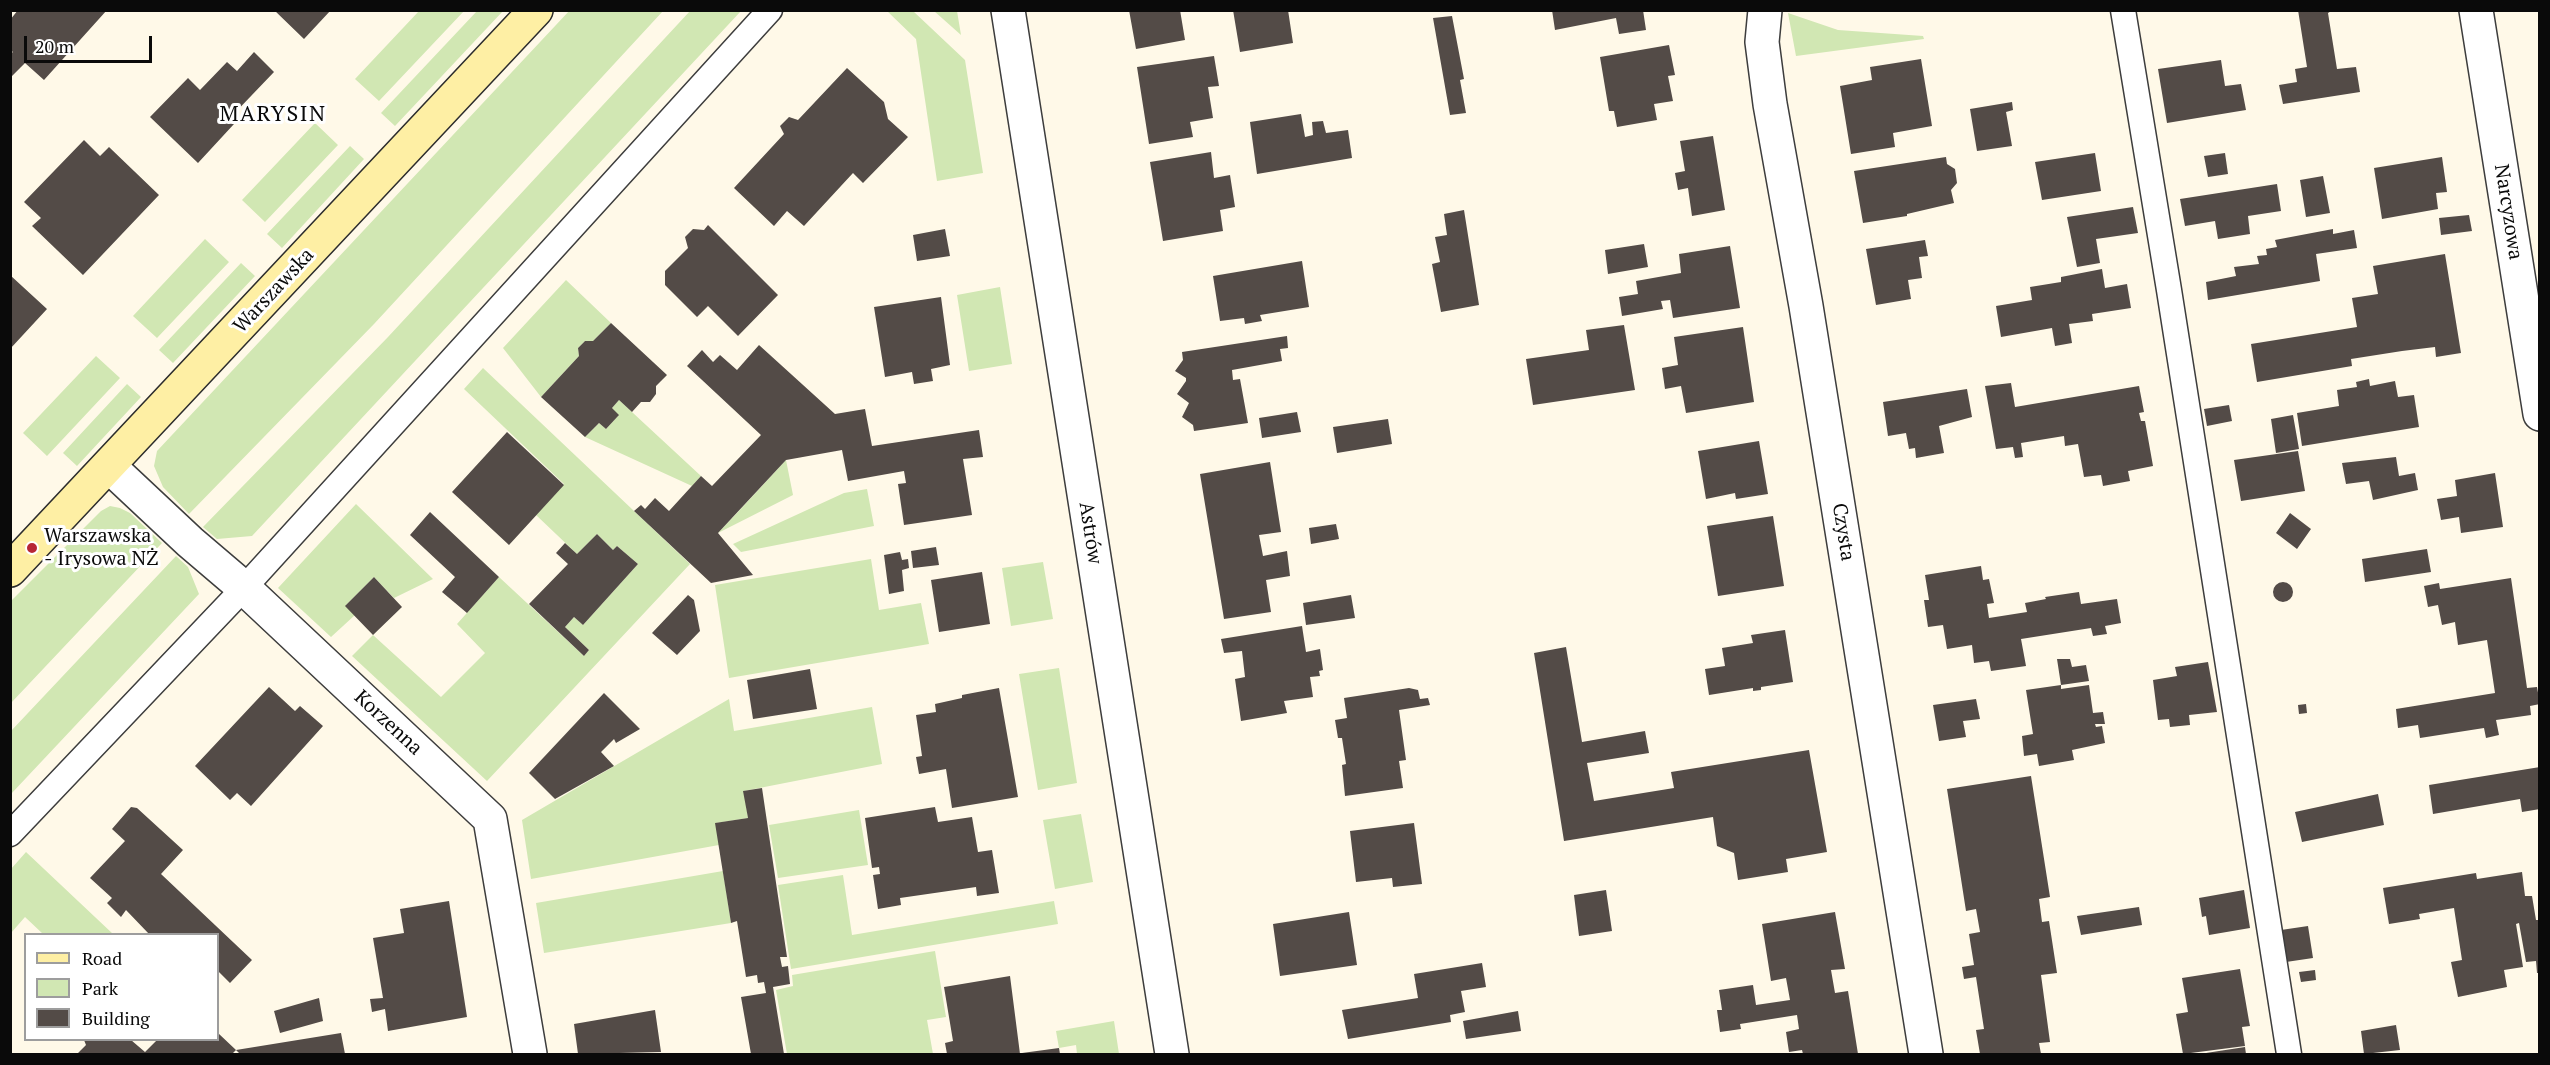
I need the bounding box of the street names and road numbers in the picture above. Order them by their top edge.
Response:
street label: Narcyzowa [2489,163,2527,261]
street label: Warszawska [229,244,319,338]
street label: Astrów [1073,500,1107,566]
street label: Czysta [1827,501,1859,563]
street label: Korzenna [349,686,427,760]

